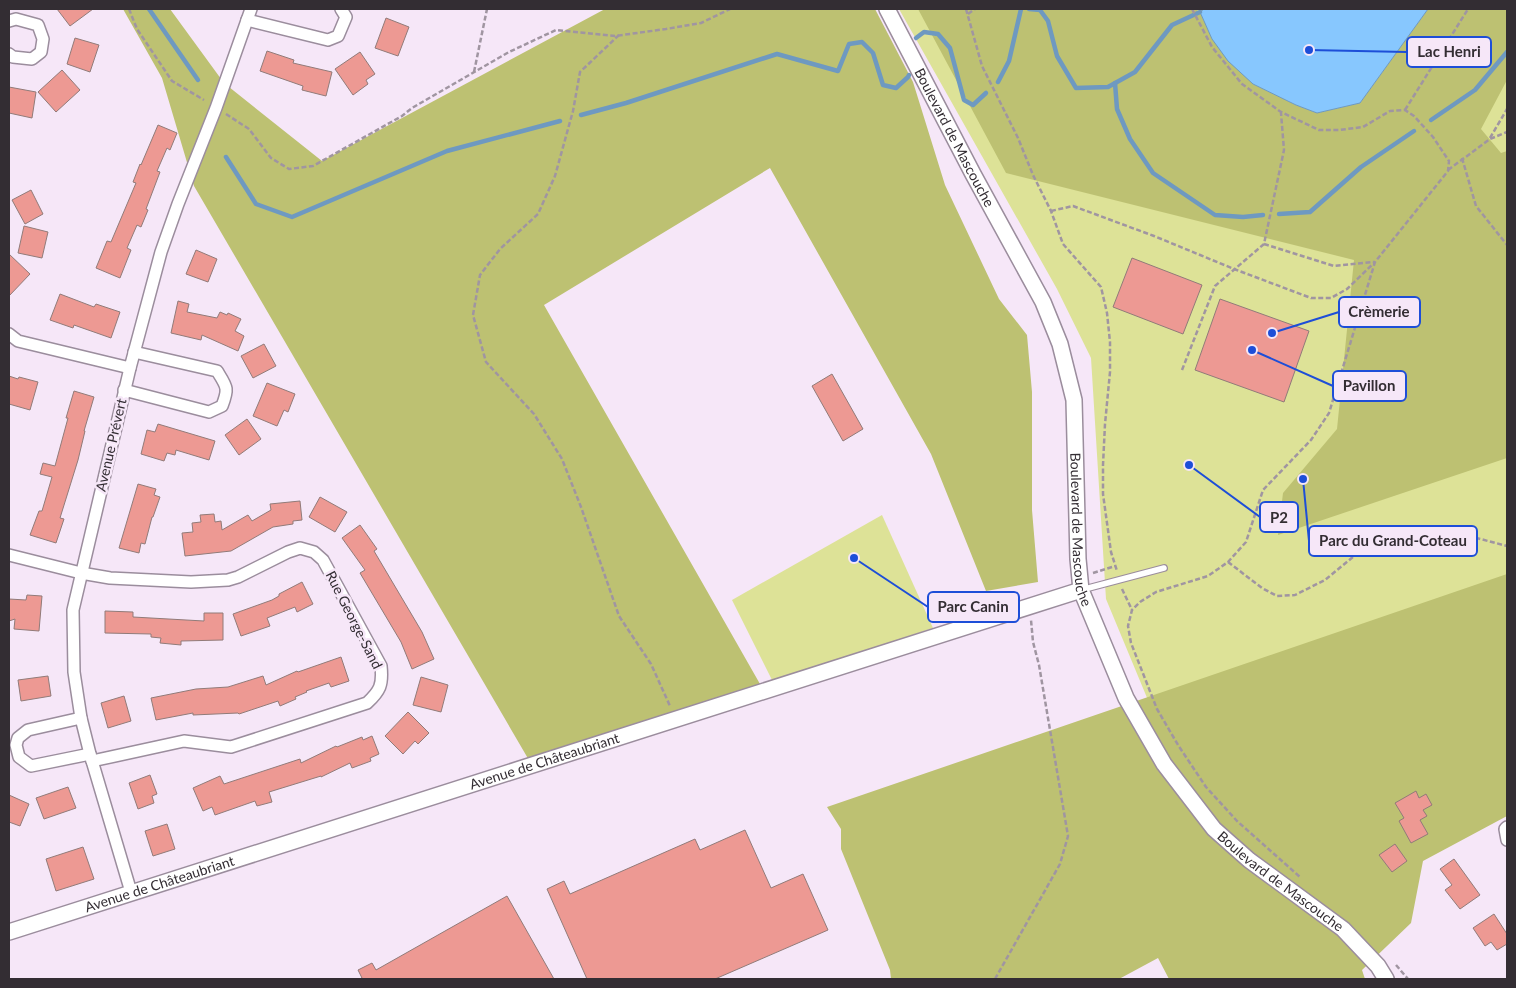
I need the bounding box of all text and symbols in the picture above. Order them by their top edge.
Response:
callout: Lac Henri [1407,37,1491,67]
text: Lac Henri [1417,42,1481,60]
street label: Boulevard de Mascouche [911,65,998,210]
callout: Crèmerie [1339,297,1420,327]
text: Crèmerie [1348,302,1410,320]
callout: Pavillon [1333,371,1406,401]
text: Pavillon [1343,376,1395,394]
street label: Avenue Prévert [92,397,129,493]
street label: Boulevard de Mascouche [1067,453,1096,609]
callout: P2 [1260,502,1298,532]
text: P2 [1270,508,1288,526]
callout: Parc du Grand-Coteau [1309,526,1477,556]
text: Parc du Grand-Coteau [1319,531,1467,549]
street label: Rue George-Sand [322,568,386,672]
callout: Parc Canin [928,592,1019,622]
text: Parc Canin [937,597,1009,615]
street label: Avenue de Châteaubriant [467,729,621,793]
street label: Boulevard de Mascouche [1214,827,1347,935]
street label: Avenue de Châteaubriant [82,852,236,915]

